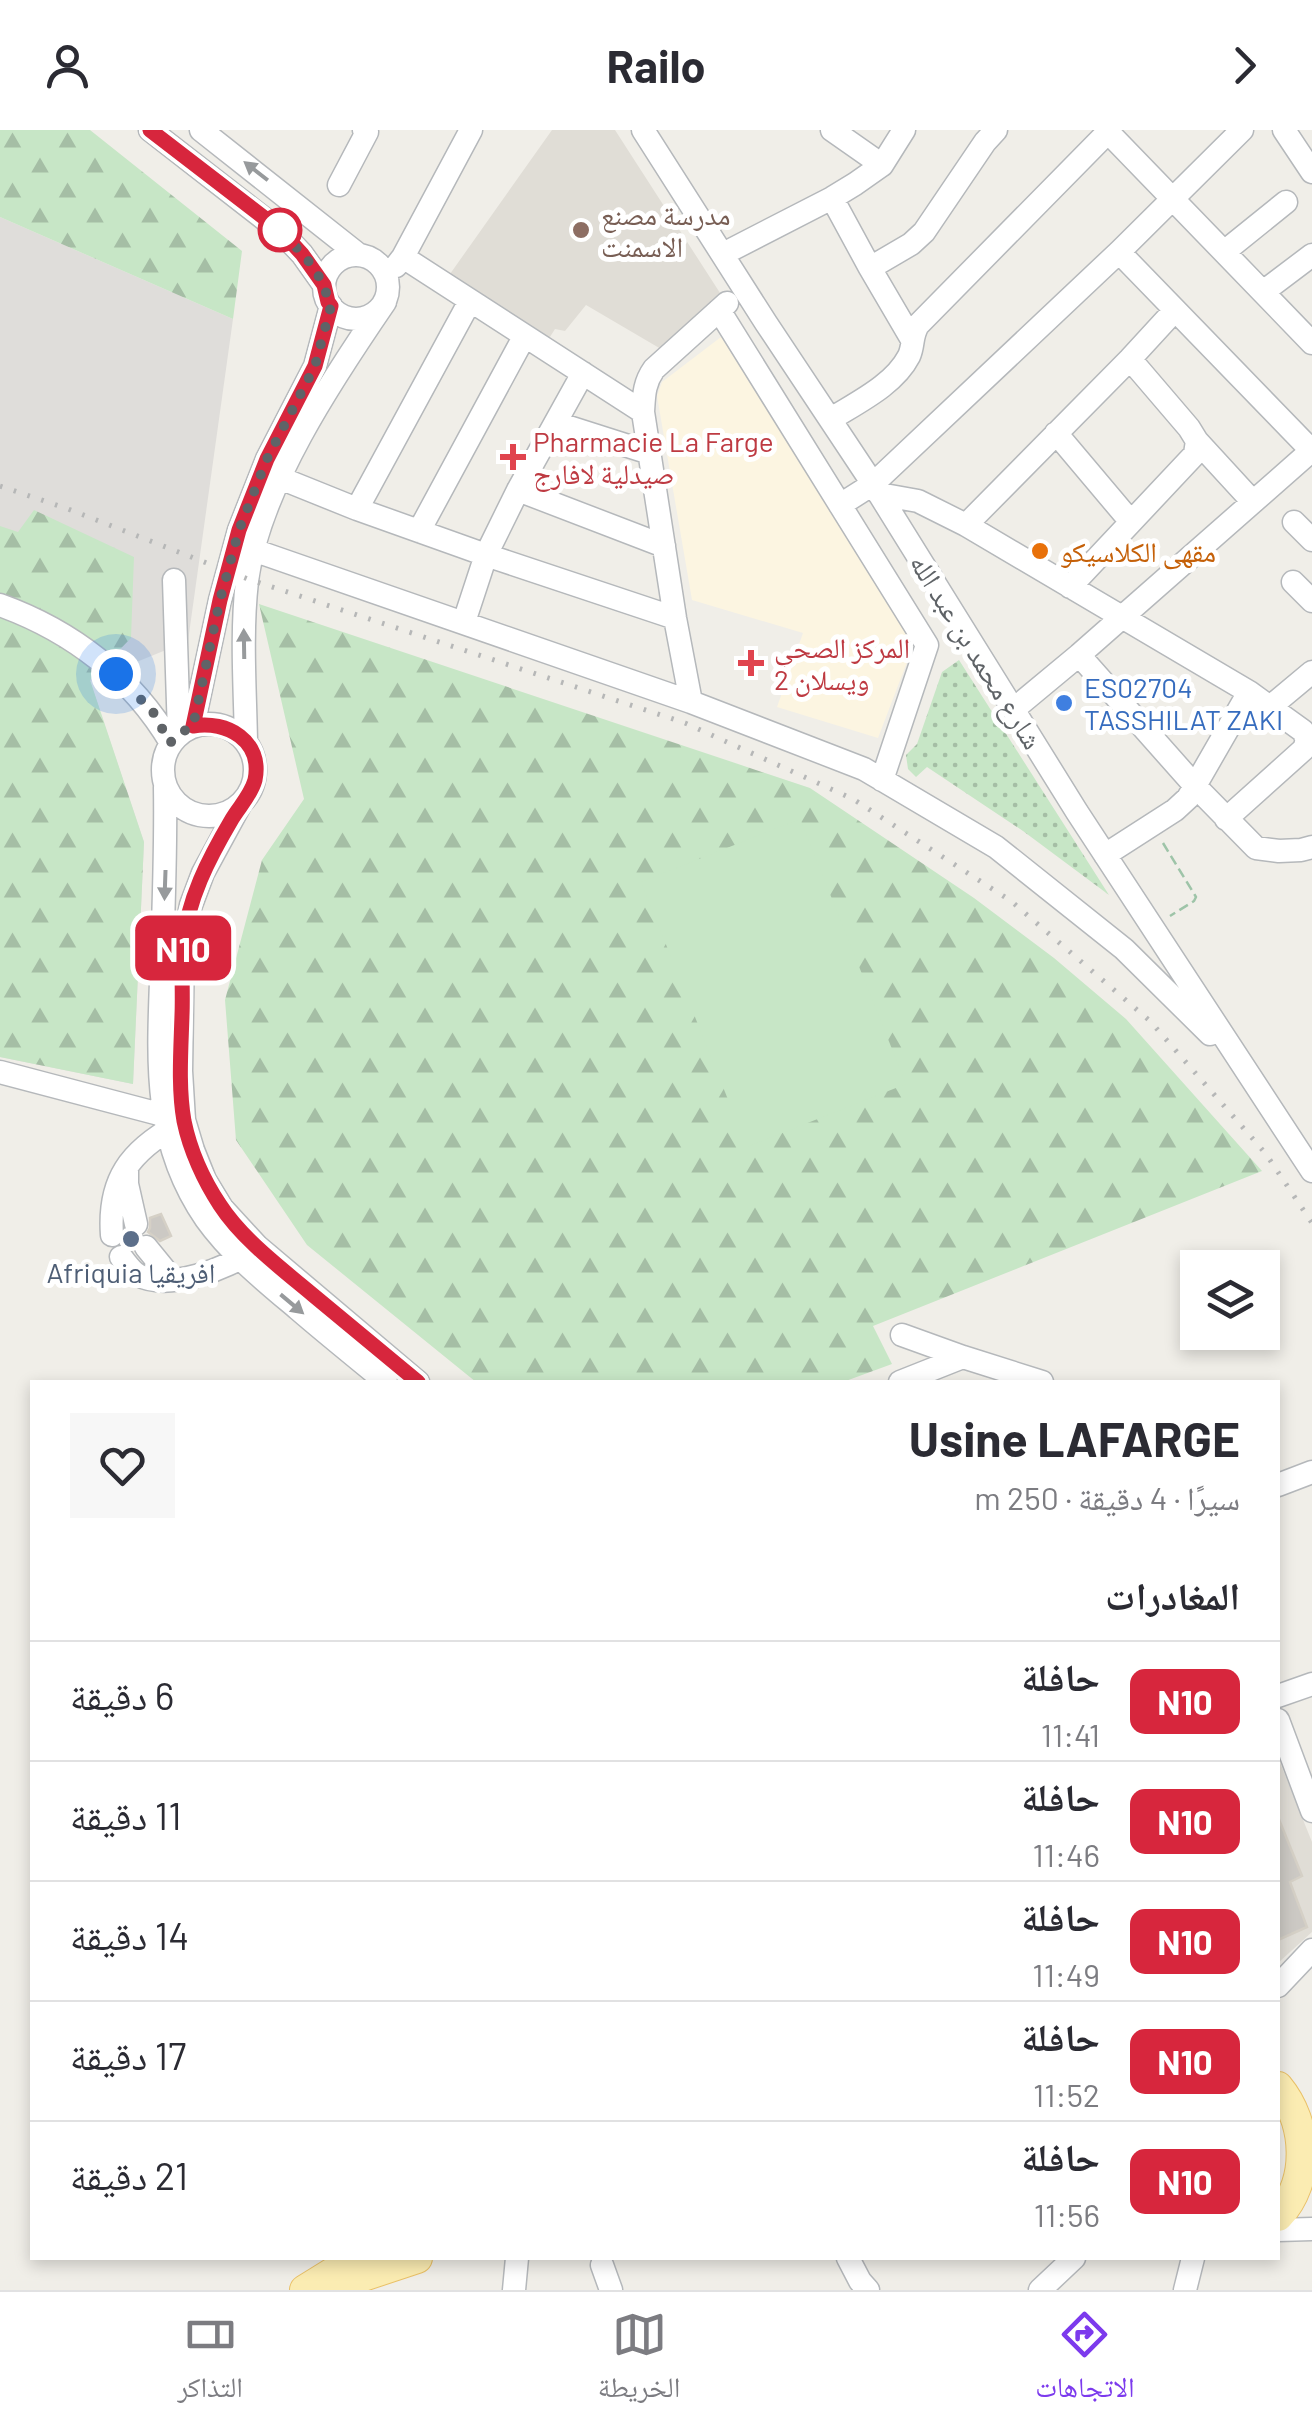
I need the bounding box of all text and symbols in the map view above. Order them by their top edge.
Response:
icon: person [40,38,95,93]
text: Railo [607,38,705,92]
icon: forward [1217,38,1272,93]
one-way arrow [243,161,269,182]
place label: مدرسة مصنع الاسمنت [601,197,731,263]
unlabelled marker [259,209,301,251]
marker: مدرسة مصنع الاسمنت [570,219,592,241]
place label: Pharmacie La Farge صيدلية لافارج [533,424,774,492]
marker: Pharmacie La Farge صيدلية لافارج [502,446,524,468]
place label: مقهى الكلاسيكو [1060,534,1216,570]
marker: مقهى الكلاسيكو [1029,540,1051,562]
street label: شارع محمد بن عبد الله [902,547,1051,756]
one-way arrow [236,627,252,659]
place label: المركز الصحي ويسلان 2 [774,630,910,697]
your location [91,649,141,699]
marker: المركز الصحي ويسلان 2 [738,650,764,676]
place label: ES02704 TASSHILAT ZAKI [1084,670,1283,736]
marker: ES02704 TASSHILAT ZAKI [1053,692,1075,714]
one-way arrow [157,869,173,901]
line badge: N10 [126,916,240,980]
text: N10 [155,927,211,969]
marker: Afriquia افريقيا [120,1228,142,1250]
map controls [1180,1250,1280,1350]
button: layers [1180,1250,1280,1350]
place label: Afriquia افريقيا [47,1255,215,1289]
one-way arrow [280,1293,305,1314]
text: Usine LAFARGE [909,1409,1240,1467]
button: heart [70,1413,175,1518]
text: سيرًا · 4 دقيقة · 250 m [974,1478,1240,1516]
text: المغادرات [1105,1572,1240,1618]
text: حافلة [1021,1653,1100,1699]
text: 6 دقيقة [70,1672,174,1718]
text: N10 [1157,1680,1213,1722]
text: 11:41 [1041,1715,1100,1753]
text: حافلة [1021,1773,1100,1819]
text: 11 دقيقة [70,1792,182,1838]
text: N10 [1157,1800,1213,1842]
text: 11:46 [1033,1835,1100,1873]
text: حافلة [1021,1893,1100,1939]
text: 14 دقيقة [70,1912,189,1958]
text: N10 [1157,1920,1213,1962]
text: 11:49 [1032,1955,1100,1993]
text: حافلة [1021,2013,1100,2059]
text: 17 دقيقة [70,2032,186,2078]
text: N10 [1157,2040,1213,2082]
text: 11:52 [1033,2075,1100,2113]
text: حافلة [1021,2133,1100,2179]
text: 21 دقيقة [70,2152,188,2198]
text: N10 [1157,2160,1213,2202]
text: 11:56 [1034,2195,1100,2233]
tab: التذاكر [177,2307,243,2415]
tab: الخريطة [598,2307,680,2415]
tab: الاتجاهات [1035,2307,1135,2415]

